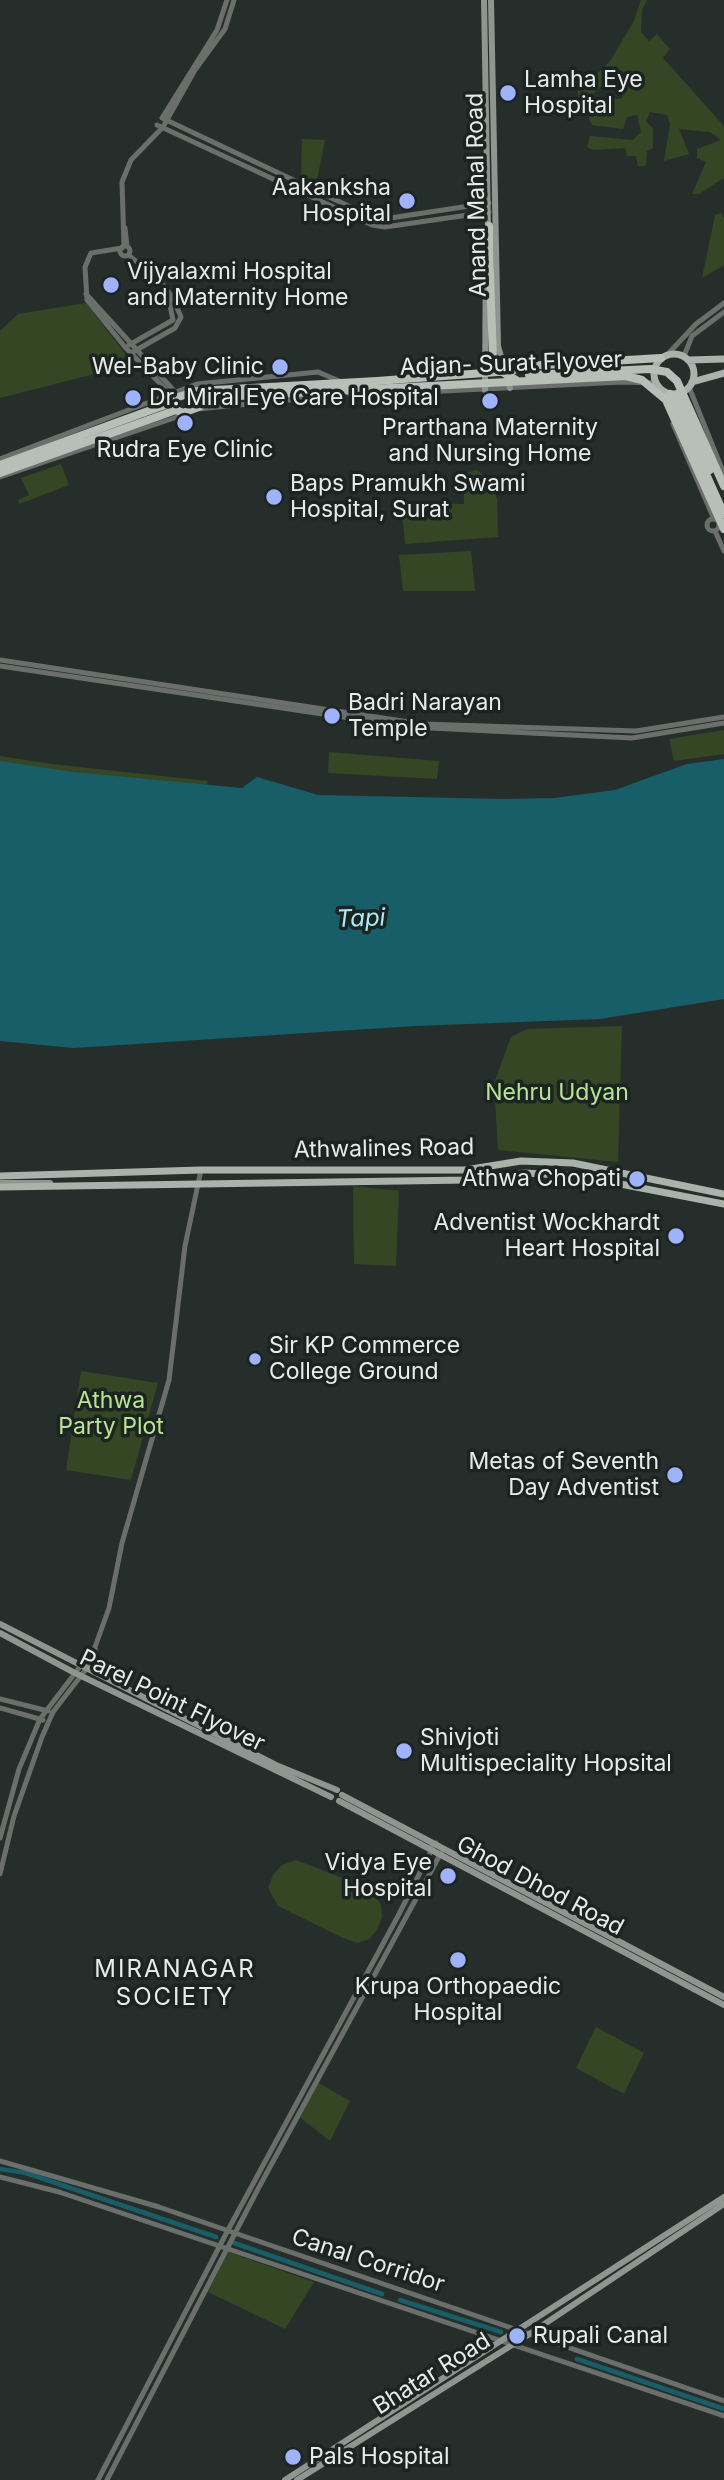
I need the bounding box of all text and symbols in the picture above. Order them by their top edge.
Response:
place label: Lamha Eye Hospital [524,66,643,120]
marker: Lamha Eye Hospital [498,83,518,103]
street label: Anand Mahal Road [461,93,493,297]
place label: Aakanksha Hospital [272,174,391,228]
marker: Aakanksha Hospital [397,191,417,211]
place label: Vijyalaxmi Hospital and Maternity Home [127,258,348,312]
marker: Vijyalaxmi Hospital and Maternity Home [101,275,121,295]
street label: Adjan- Surat Flyover [399,346,623,382]
place label: Wel-Baby Clinic [92,353,264,381]
marker: Wel-Baby Clinic [270,357,290,377]
place label: Dr. Miral Eye Care Hospital [149,384,439,412]
marker: Dr. Miral Eye Care Hospital [123,388,143,408]
marker: Prarthana Maternity and Nursing Home [480,391,500,411]
marker: Rudra Eye Clinic [175,413,195,433]
place label: Prarthana Maternity and Nursing Home [382,414,598,468]
place label: Rudra Eye Clinic [97,436,273,464]
place label: Baps Pramukh Swami Hospital, Surat [290,470,526,524]
marker: Baps Pramukh Swami Hospital, Surat [264,487,284,507]
place label: Badri Narayan Temple [348,689,502,743]
marker: Badri Narayan Temple [322,706,342,726]
water label: Tapi [336,904,386,934]
park label: Nehru Udyan [485,1079,629,1107]
street label: Athwalines Road [294,1134,474,1164]
place label: Athwa Chopati [462,1165,621,1193]
marker: Athwa Chopati [627,1169,647,1189]
place label: Adventist Wockhardt Heart Hospital [433,1209,660,1263]
marker: Adventist Wockhardt Heart Hospital [666,1226,686,1246]
place label: Sir KP Commerce College Ground [269,1332,460,1386]
marker: Sir KP Commerce College Ground [247,1351,263,1367]
park label: Athwa Party Plot [58,1387,164,1441]
place label: Metas of Seventh Day Adventist [469,1448,659,1502]
marker: Metas of Seventh Day Adventist [665,1465,685,1485]
street label: Parel Point Flyover [75,1644,269,1758]
place label: Shivjoti Multispeciality Hopsital [420,1724,672,1778]
marker: Shivjoti Multispeciality Hopsital [394,1741,414,1761]
street label: Ghod Dhod Road [452,1830,628,1942]
place label: Vidya Eye Hospital [324,1849,432,1903]
marker: Vidya Eye Hospital [438,1866,458,1886]
marker: Krupa Orthopaedic Hospital [448,1950,468,1970]
district label: MIRANAGAR SOCIETY [95,1956,255,2012]
place label: Krupa Orthopaedic Hospital [355,1973,561,2027]
street label: Canal Corridor [288,2223,448,2299]
place label: Rupali Canal [533,2322,668,2350]
marker: Rupali Canal [507,2326,527,2346]
street label: Bhatar Road [368,2327,496,2421]
place label: Pals Hospital [309,2443,450,2471]
marker: Pals Hospital [283,2447,303,2467]

